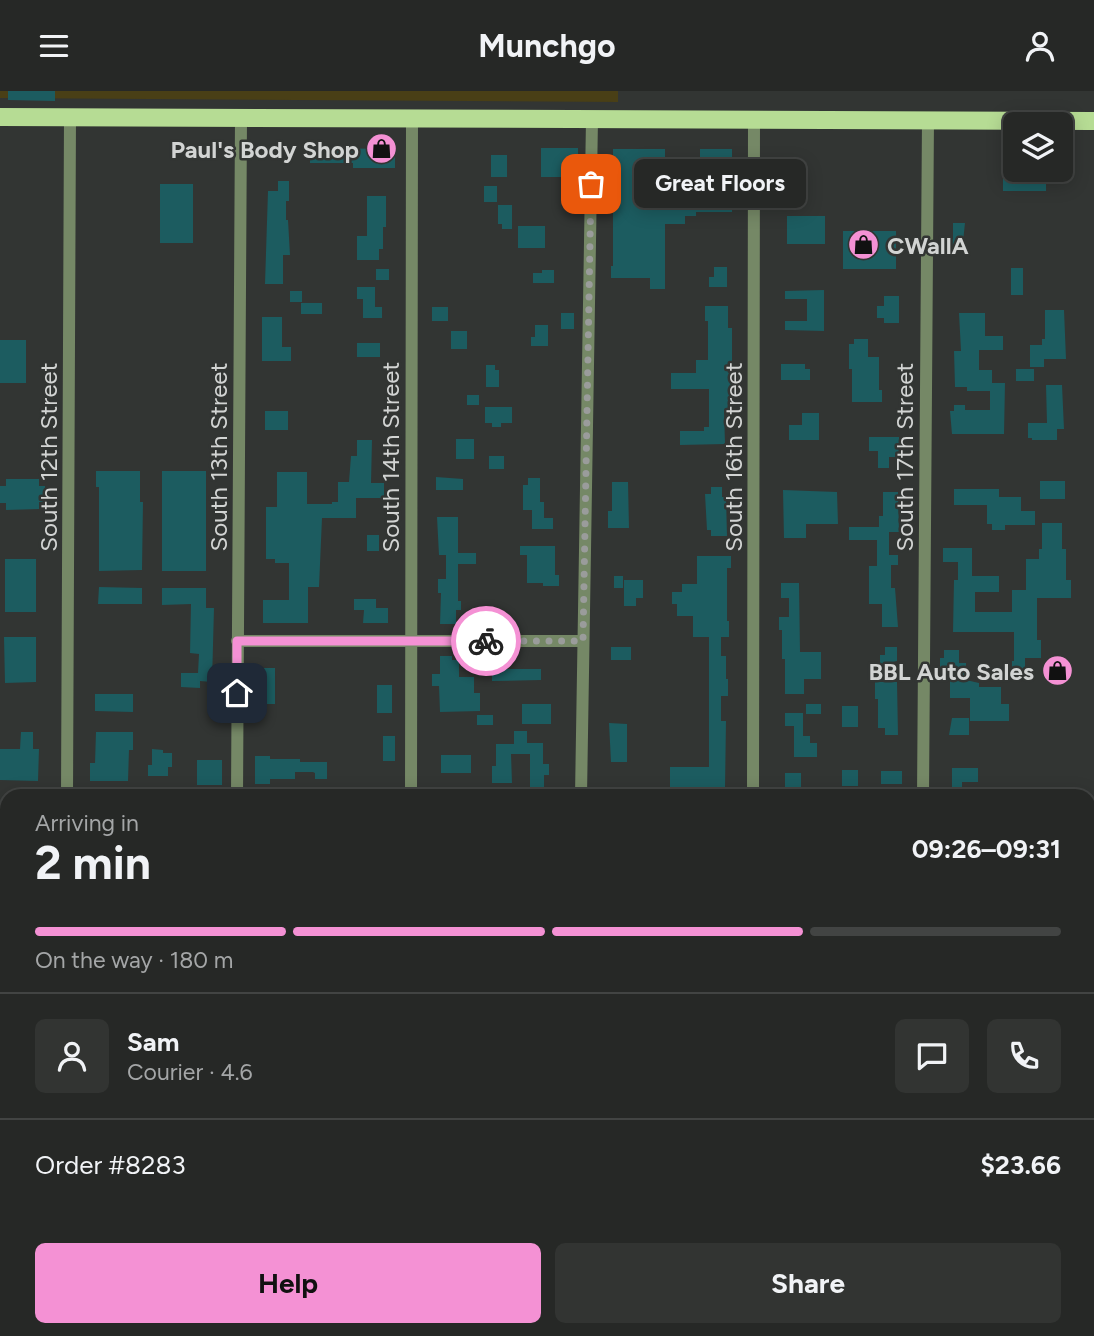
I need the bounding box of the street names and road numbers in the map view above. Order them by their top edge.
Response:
street label: South 12th Street [34,362,63,552]
street label: South 14th Street [376,362,405,552]
street label: South 16th Street [719,362,748,552]
street label: South 13th Street [204,363,233,552]
street label: South 17th Street [890,363,919,551]

